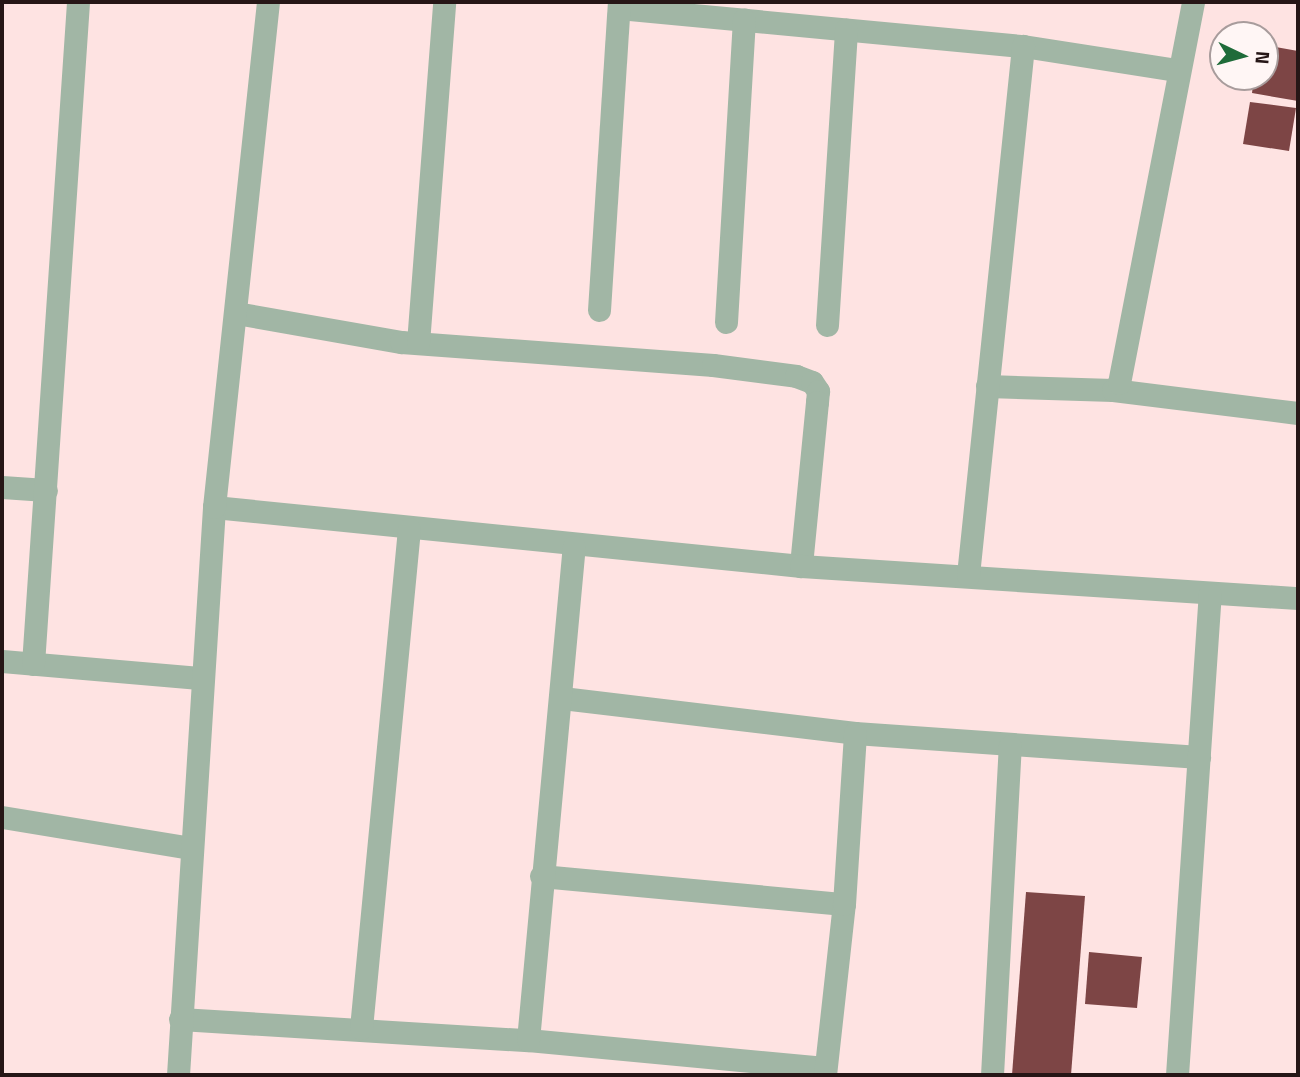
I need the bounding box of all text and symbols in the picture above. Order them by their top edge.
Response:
north arrow [1209,21,1279,91]
text: N [1248,50,1278,66]

